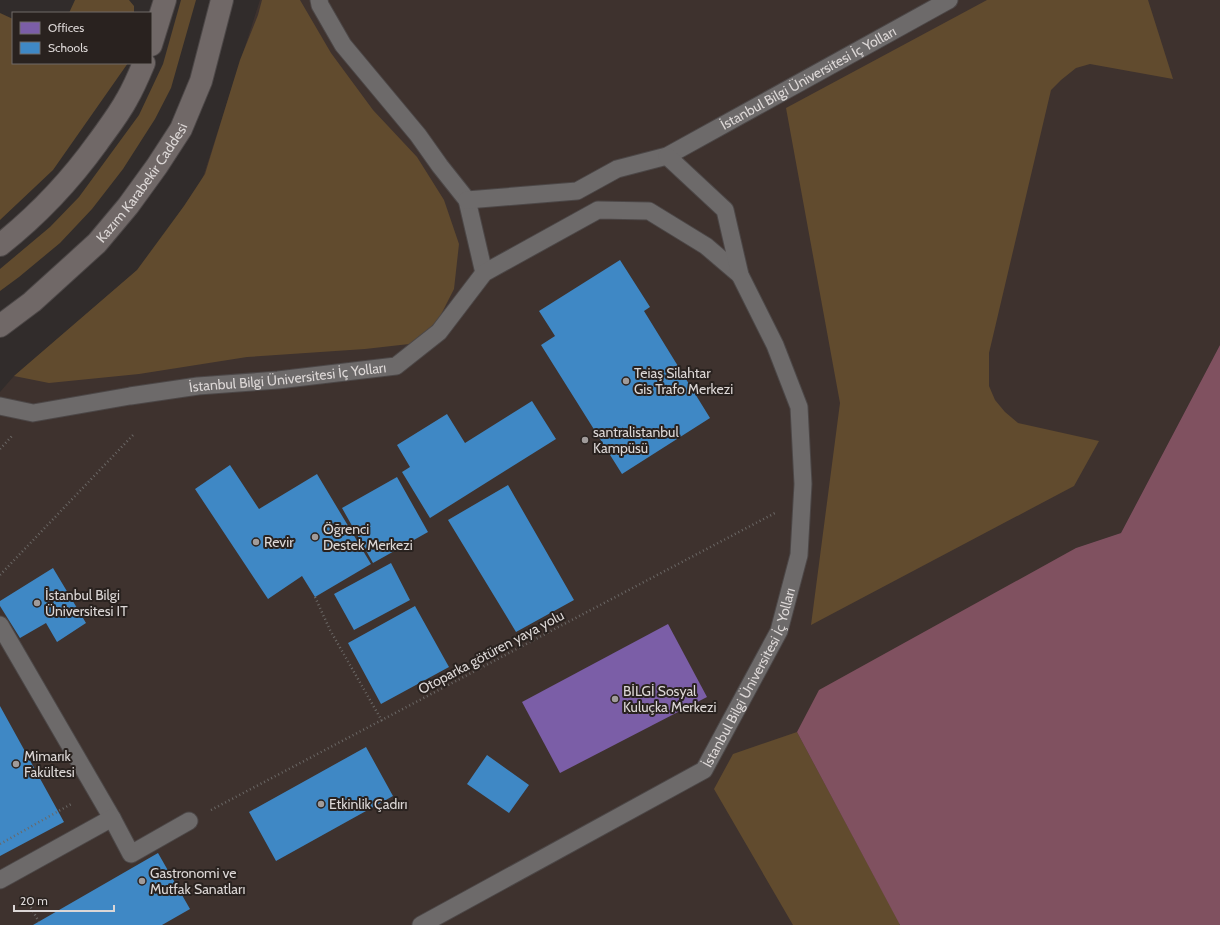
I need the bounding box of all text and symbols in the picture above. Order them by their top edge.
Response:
legend [12,12,152,64]
text: Offices [48,20,84,35]
street label: İstanbul Bilgi Üniversitesi İç Yolları [717,22,899,134]
text: Schools [48,40,88,55]
street label: Kazım Karabekir Caddesi [92,120,191,246]
street label: İstanbul Bilgi Üniversitesi İç Yolları [188,358,387,396]
place label: Teiaş Silahtar Gis Trafo Merkezi [634,364,733,398]
marker: Teiaş Silahtar Gis Trafo Merkezi [621,376,631,386]
place label: santralistanbul Kampüsü [593,423,679,457]
marker: santralistanbul Kampüsü [580,435,590,445]
place label: Öğrenci Destek Merkezi [323,520,413,554]
marker: Öğrenci Destek Merkezi [310,532,320,542]
place label: Revir [264,533,294,551]
marker: Revir [251,537,261,547]
place label: İstanbul Bilgi Üniversitesi IT [45,586,128,620]
street label: İstanbul Bilgi Üniversitesi İç Yolları [698,586,799,771]
marker: İstanbul Bilgi Üniversitesi IT [32,598,42,608]
street label: Otoparka götüren yaya yolu [415,606,567,698]
place label: BİLGİ Sosyal Kuluçka Merkezi [623,682,717,716]
marker: BİLGİ Sosyal Kuluçka Merkezi [610,694,620,704]
place label: Mimarık Fakültesi [24,747,75,781]
marker: Mimarık Fakültesi [11,759,21,769]
place label: Etkinlik Çadırı [329,795,408,813]
marker: Etkinlik Çadırı [316,799,326,809]
place label: Gastronomi ve Mutfak Sanatları [150,864,245,898]
marker: Gastronomi ve Mutfak Sanatları [137,876,147,886]
scale bar [14,887,114,913]
text: 20 m [20,893,48,908]

